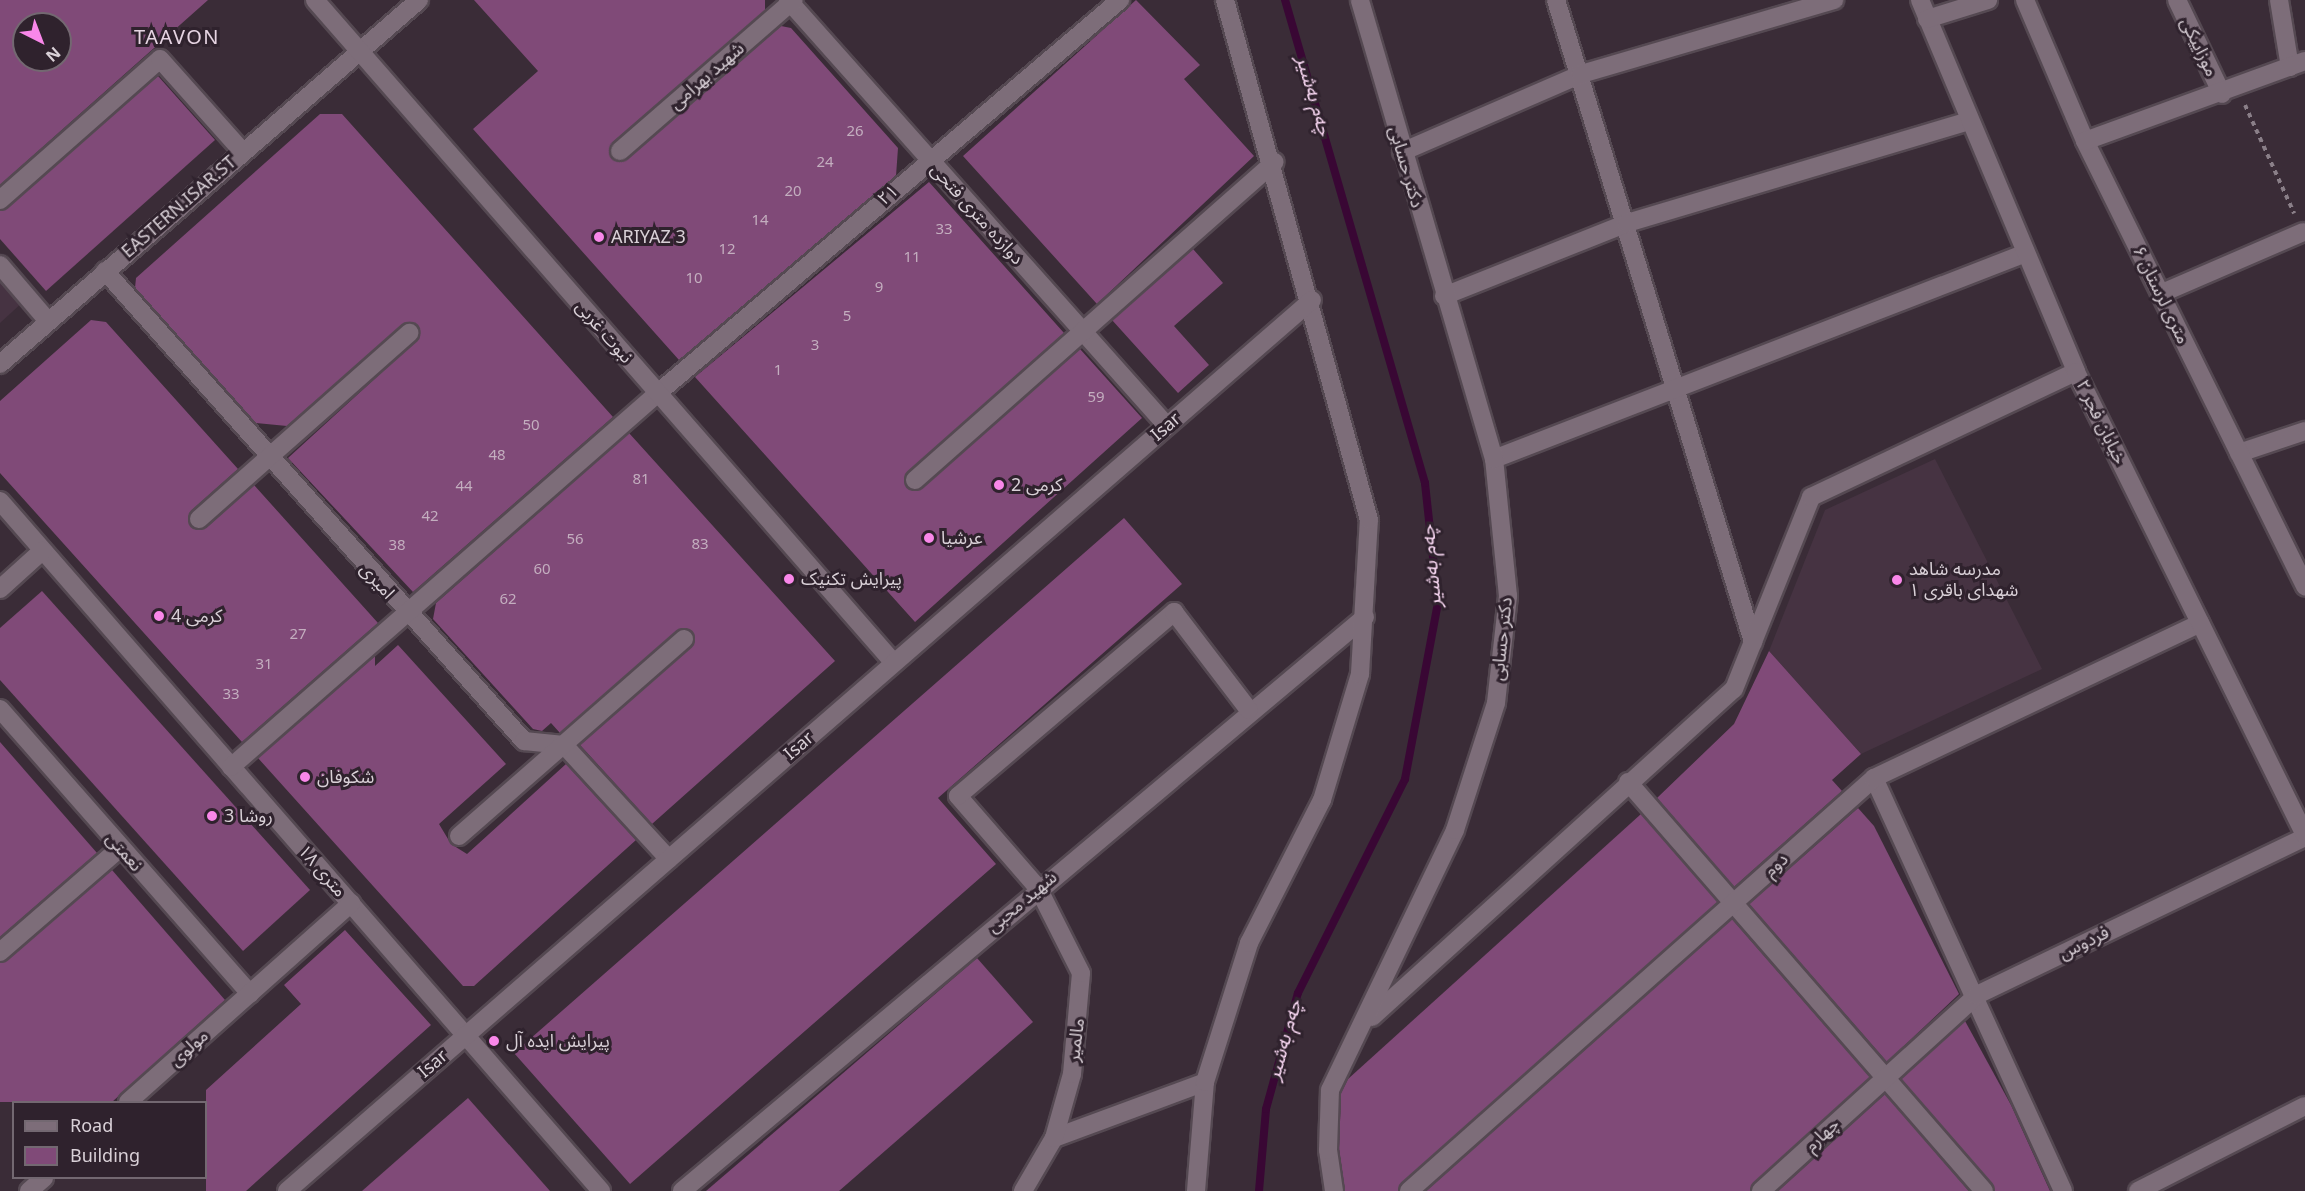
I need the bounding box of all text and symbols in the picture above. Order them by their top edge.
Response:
north arrow [12,12,72,72]
street label: موزاییکی [2176,14,2222,80]
district label: TAAVON [134,26,220,50]
text: N [37,37,69,71]
street label: شهید بهرامی [665,38,749,114]
water label: چەم بەشیر [1290,53,1336,139]
house number: 26 [846,123,864,141]
street label: دکتر حسابی [1384,124,1428,210]
street label: EASTERN.ISAR.ST [117,151,241,263]
house number: 24 [816,154,834,172]
street label: دوازده متری فتحی [926,159,1028,269]
street label: ۲۱ [873,180,903,210]
house number: 20 [784,183,802,201]
house number: 14 [751,212,769,230]
house number: 33 [935,221,953,239]
place label: ARIYAZ 3 [611,226,686,248]
marker: ARIYAZ 3 [592,230,606,244]
house number: 12 [718,241,736,259]
street label: ۶ متری لرستان [2128,242,2194,348]
house number: 11 [903,249,921,267]
house number: 10 [685,270,703,288]
house number: 9 [875,279,883,297]
street label: نبوت غربی [571,296,637,368]
house number: 5 [843,308,851,326]
house number: 3 [811,337,819,355]
house number: 1 [774,362,782,380]
street label: خیابان فجر ۲ [2071,376,2131,468]
house number: 59 [1087,389,1105,407]
street label: Isar [1147,408,1185,446]
house number: 50 [522,417,540,435]
house number: 48 [488,447,506,465]
house number: 81 [632,471,650,489]
place label: کرمی 2 [1011,474,1062,496]
house number: 44 [455,478,473,496]
marker: کرمی 2 [992,478,1006,492]
house number: 42 [421,508,439,526]
water label: چەم بەشیر [1416,524,1448,608]
place label: عرشیا [941,527,983,549]
house number: 56 [566,531,584,549]
marker: عرشیا [922,531,936,545]
house number: 83 [691,536,709,554]
house number: 38 [388,537,406,555]
street label: امیری [355,558,399,604]
place label: مدرسه شاهد شهدای باقری ۱ [1909,559,2018,602]
house number: 60 [533,561,551,579]
place label: پیرایش تکنیک [801,568,902,590]
marker: پیرایش تکنیک [782,572,796,586]
marker: مدرسه شاهد شهدای باقری ۱ [1890,573,1904,587]
house number: 62 [499,591,517,609]
street label: دکتر حسابی [1487,596,1517,682]
place label: کرمی 4 [171,605,222,627]
marker: کرمی 4 [152,609,166,623]
house number: 27 [289,626,307,644]
house number: 31 [255,656,273,674]
house number: 33 [222,686,240,704]
street label: Isar [780,727,818,765]
place label: شکوفان [317,766,374,788]
marker: شکوفان [298,770,312,784]
place label: روشا 3 [224,805,273,827]
marker: روشا 3 [205,809,219,823]
street label: نعمتی [101,828,147,876]
street label: ۱۸ متری [293,840,351,902]
street label: دوم [1759,848,1793,882]
street label: شهید محبی [983,867,1061,937]
street label: فردوس [2055,922,2113,964]
water label: چەم بەشیر [1262,997,1308,1083]
street label: مالمیر [1063,1017,1089,1063]
street label: مولوی [165,1025,213,1071]
place label: پیرایش ایده آل [506,1030,610,1052]
marker: پیرایش ایده آل [487,1034,501,1048]
street label: Isar [414,1045,452,1083]
legend [12,1101,207,1179]
text: Road [70,1107,113,1145]
street label: چهارم [1800,1114,1844,1156]
text: Building [70,1137,140,1175]

